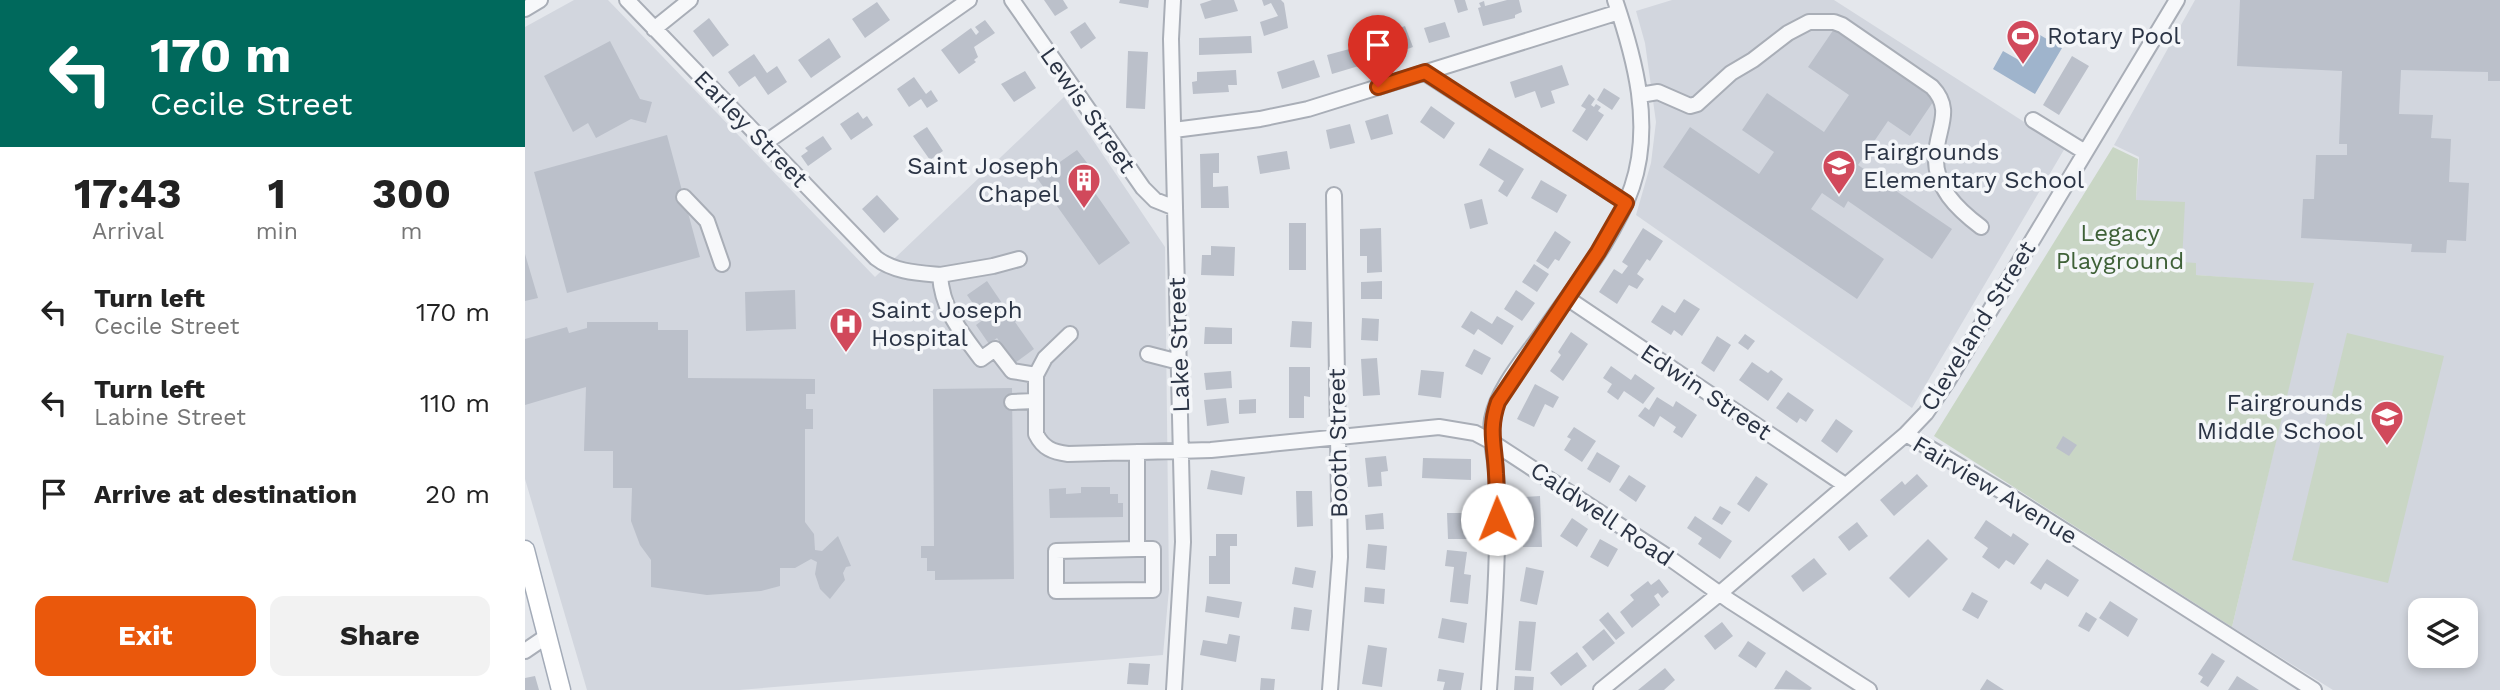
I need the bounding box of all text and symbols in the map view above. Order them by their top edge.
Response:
pin [1348,15,1408,87]
sports icon: Rotary Pool [2004,17,2042,66]
place label: Rotary Pool [2047,22,2181,50]
text: 170 m [150,26,291,84]
icon: arrive [1359,26,1397,64]
icon: left [35,28,126,119]
street label: Lewis Street [1034,42,1142,178]
street label: Earley Street [688,65,814,193]
text: Cecile Street [150,85,352,123]
place label: Fairgrounds Elementary School [1863,138,2085,194]
school or university icon: Fairgrounds Elementary School [1820,147,1858,196]
place label: Saint Joseph Chapel [907,152,1060,208]
building icon: Saint Joseph Chapel [1065,161,1103,210]
text: 17:43 [74,169,182,218]
text: 1 [268,169,286,218]
text: 300 [372,169,451,218]
text: Arrival [92,218,164,245]
text: min [256,218,298,245]
text: m [400,218,422,245]
park label: Legacy Playground [2056,219,2184,275]
street label: Cleveland Street [1914,236,2042,416]
street label: Lake Street [1163,277,1195,413]
text: Turn left [94,283,205,313]
icon: left [35,293,73,331]
place label: Saint Joseph Hospital [871,296,1023,352]
text: 170 m [416,297,490,327]
hospital icon: Saint Joseph Hospital [827,305,865,354]
text: Cecile Street [94,313,239,340]
street label: Edwin Street [1635,338,1777,446]
street label: Booth Street [1323,368,1353,518]
text: Turn left [94,374,205,404]
icon: left [35,384,73,422]
text: 110 m [420,388,490,418]
place label: Fairgrounds Middle School [2197,389,2364,445]
school or university icon: Fairgrounds Middle School [2368,398,2406,447]
text: Labine Street [94,404,246,431]
street label: Fairview Avenue [1908,430,2082,550]
street label: Caldwell Road [1525,456,1679,572]
icon: arrive [35,475,73,513]
text: Arrive at destination [94,479,357,509]
text: 20 m [425,479,490,509]
position arrow [1460,482,1534,556]
button: Exit [35,596,256,676]
button: Share [270,596,490,676]
map controls [2408,598,2478,668]
button: layers [2408,598,2478,668]

